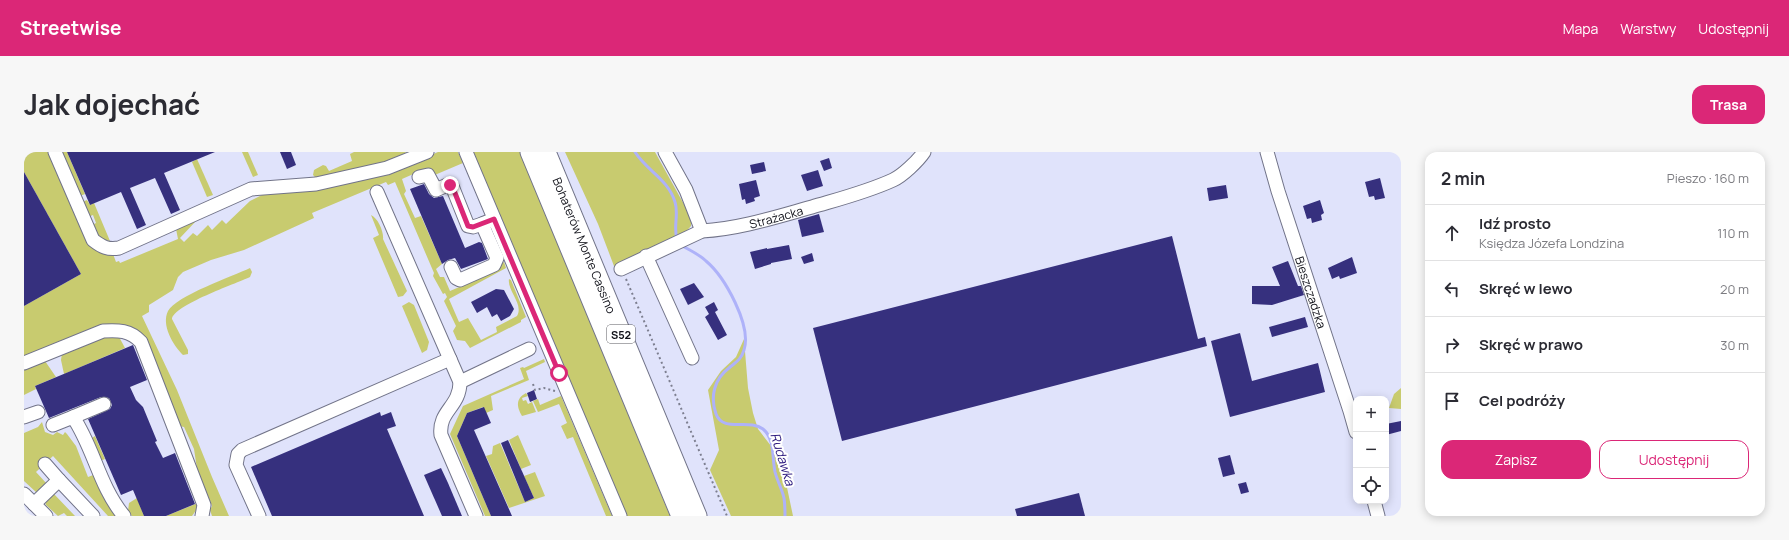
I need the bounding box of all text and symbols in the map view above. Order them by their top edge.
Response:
text: Streetwise [20,15,122,41]
text: Mapa [1563,19,1598,38]
text: Warstwy [1620,19,1676,38]
text: Udostępnij [1698,19,1769,38]
text: Jak dojechać [24,85,200,123]
button: Trasa [1692,85,1765,124]
text: 2 min [1441,167,1485,190]
text: Pieszo · 160 m [1667,169,1749,187]
street label: Bohaterów Monte Cassino [549,175,620,316]
route end [441,176,459,194]
street label: Strażacka [748,201,805,232]
text: Idź prosto [1479,213,1551,234]
icon: ahead [1441,222,1463,244]
text: 110 m [1717,224,1749,242]
text: Księdza Józefa Londzina [1479,234,1624,252]
street label: Bieszczadzka [1291,254,1331,330]
icon: left [1441,278,1463,300]
text: Skręć w lewo [1479,278,1573,299]
text: 20 m [1720,280,1749,298]
road number: S52 [607,325,635,343]
icon: right [1441,334,1463,356]
text: Skręć w prawo [1479,334,1583,355]
text: 30 m [1720,336,1749,354]
route start [550,364,568,382]
icon: arrive [1441,390,1463,412]
text: Cel podróży [1479,390,1565,411]
map controls [1353,396,1389,504]
button: + [1353,396,1389,432]
water label: Rudawka [766,430,800,488]
button: − [1353,432,1389,468]
button: Zapisz [1441,440,1591,479]
button: Udostępnij [1599,440,1749,479]
button: locate [1353,468,1389,504]

